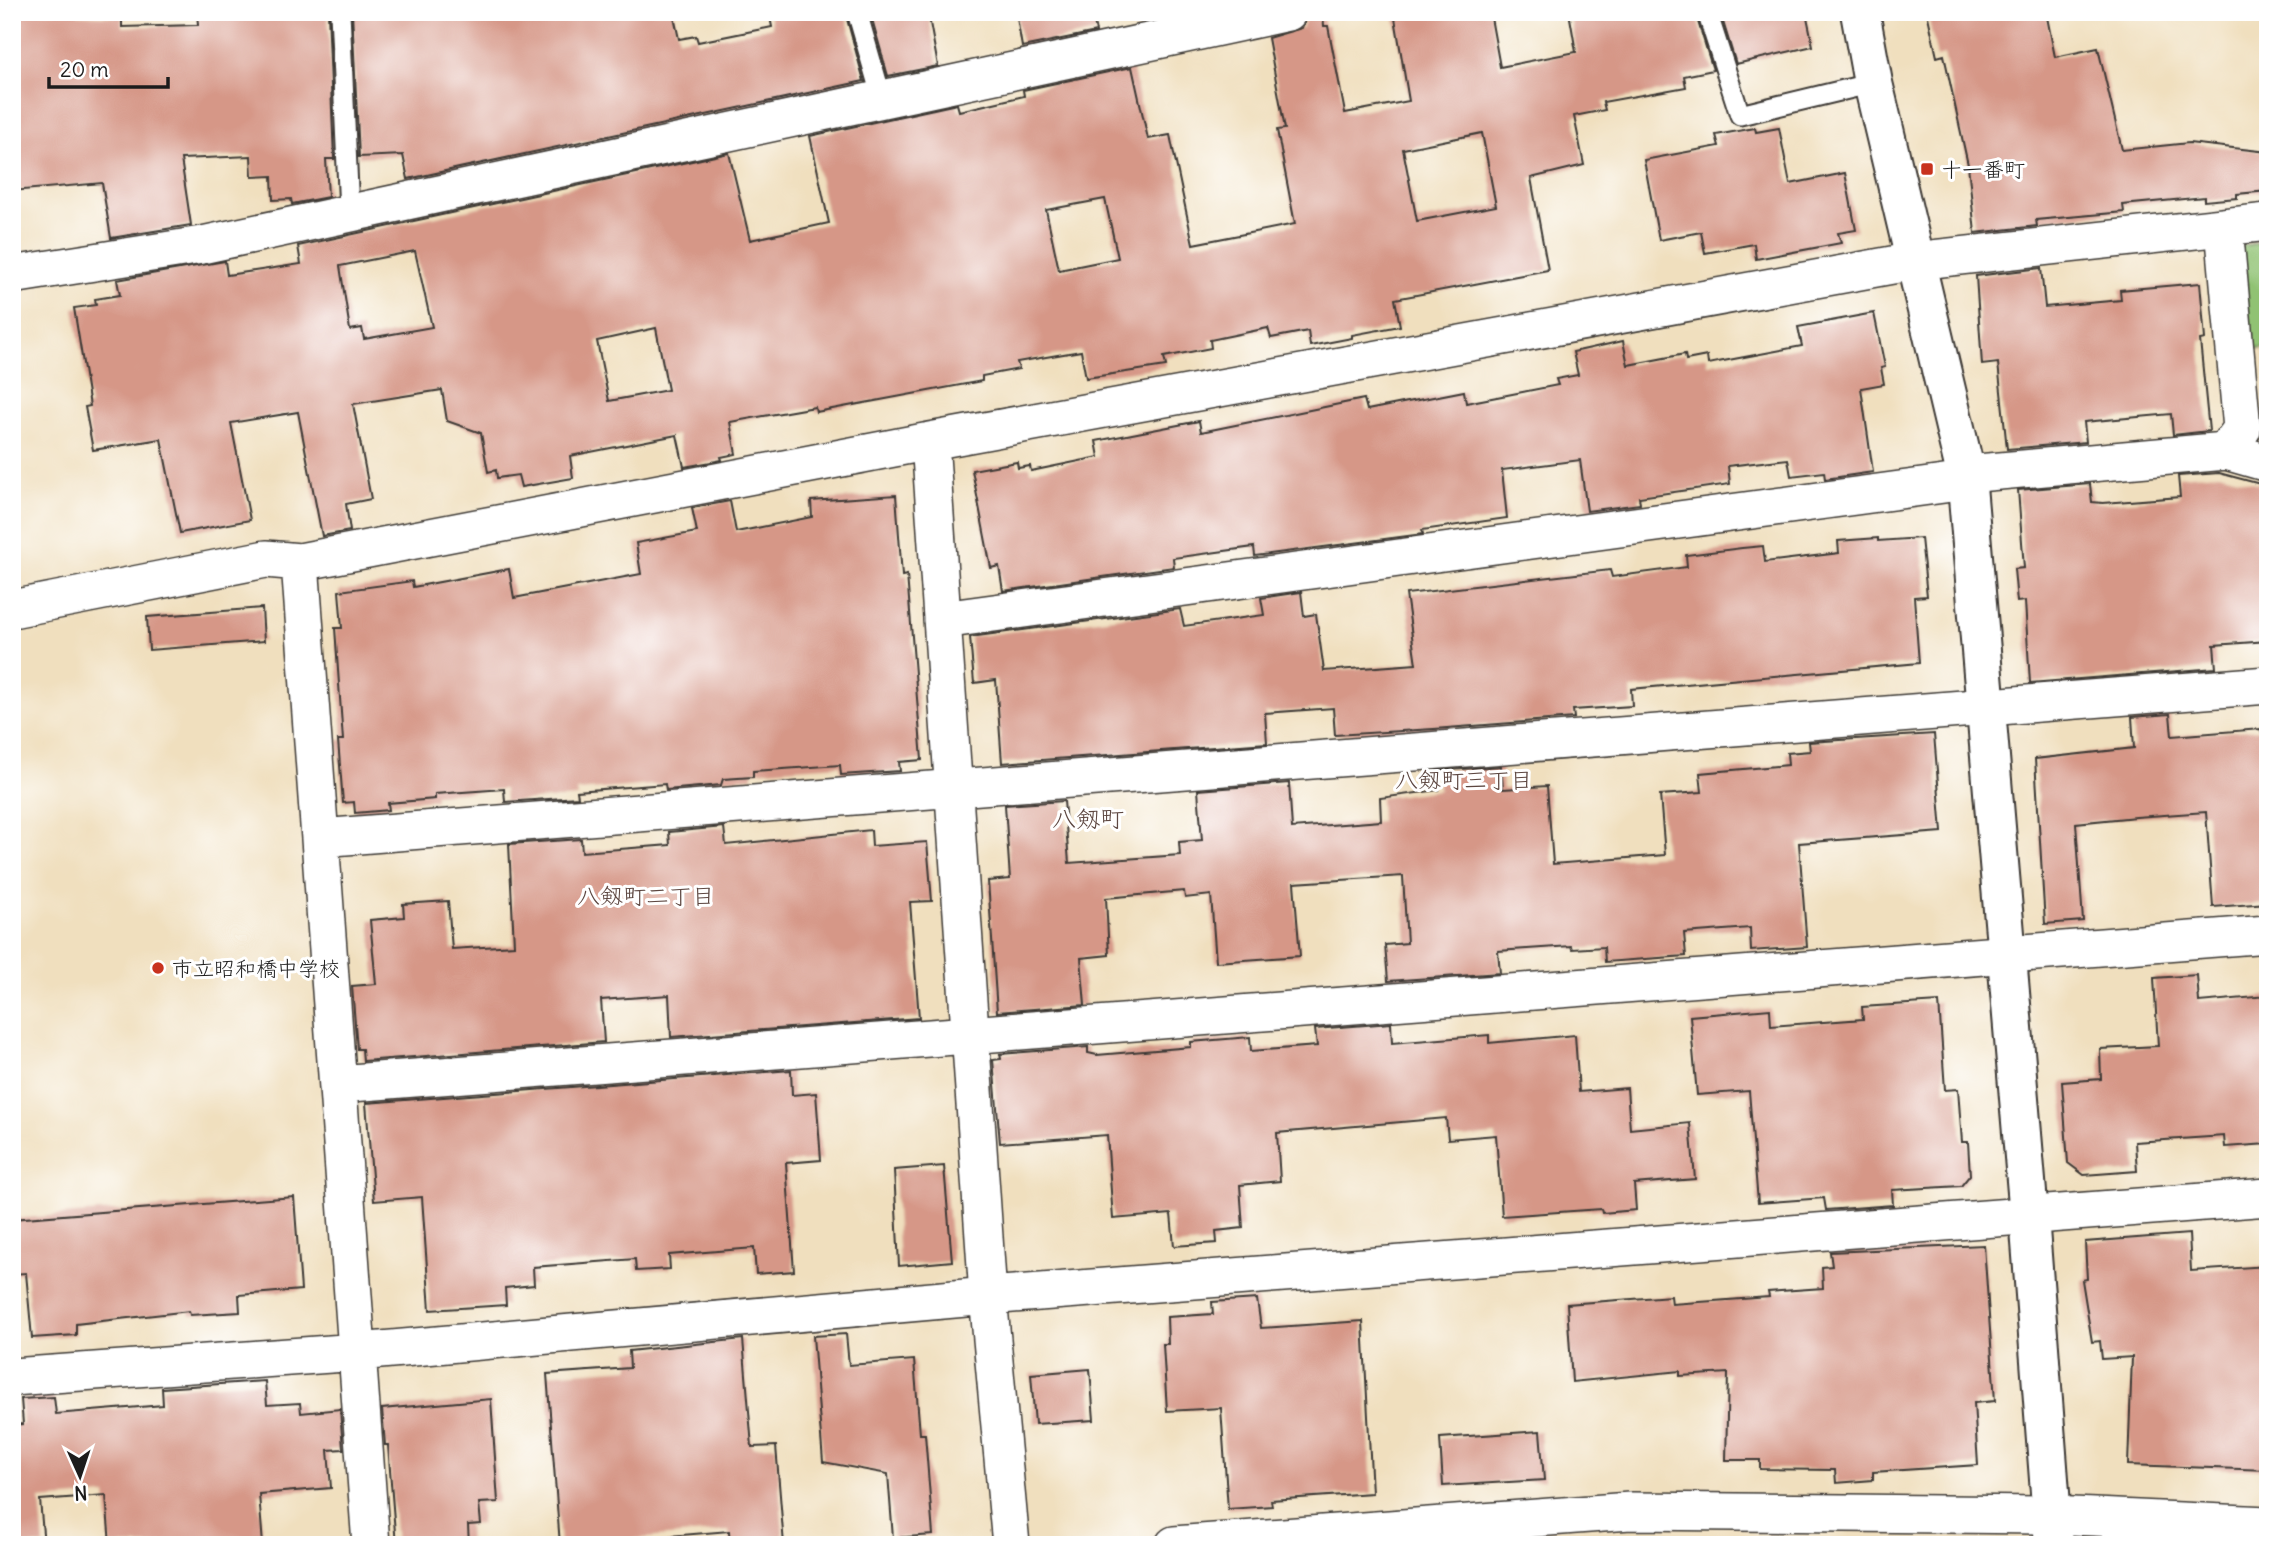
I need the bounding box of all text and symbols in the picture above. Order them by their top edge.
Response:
scale bar [49,46,168,90]
text: 20 m [60,56,109,83]
place label: 十一番町 [1941,156,2025,183]
marker: 十一番町 [1919,161,1935,177]
district label: 八剱町三丁目 [1395,765,1533,794]
district label: 八剱町 [1052,803,1124,833]
district label: 八剱町二丁目 [577,881,715,910]
place label: 市立昭和橋中学校 [172,955,340,982]
marker: 市立昭和橋中学校 [150,960,166,976]
north arrow [46,1442,116,1512]
text: N [74,1481,88,1505]

